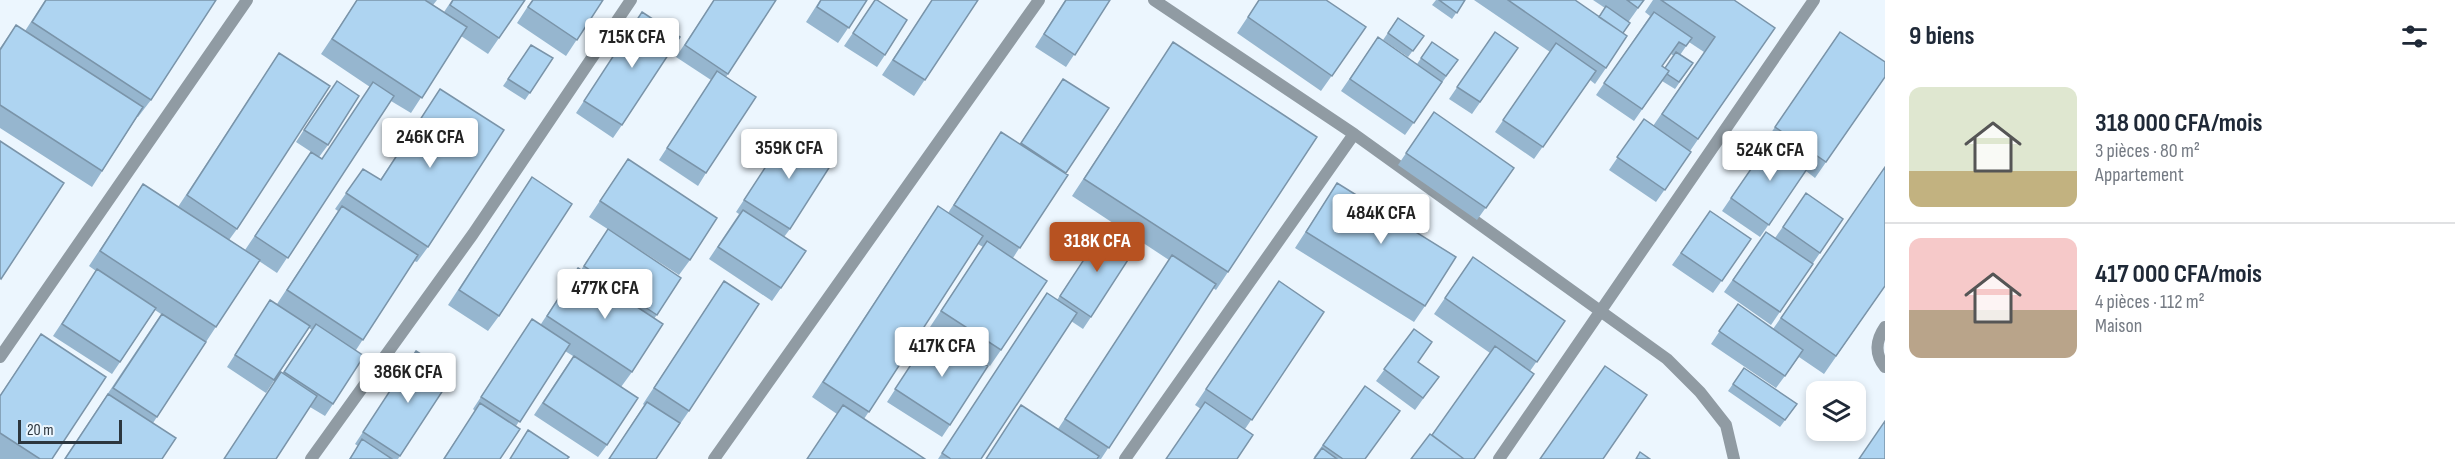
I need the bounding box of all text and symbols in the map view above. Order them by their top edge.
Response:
pin: 715K CFA [570,18,694,69]
icon: filters [2398,20,2431,53]
text: 9 biens [1909,21,1975,52]
text: 715K CFA [599,25,665,49]
text: 318 000 CFA/mois [2095,108,2263,139]
icon: home [1957,111,2029,183]
pin: 246K CFA [368,118,492,169]
text: 246K CFA [396,125,464,149]
pin: 359K CFA [727,129,851,180]
pin: 524K CFA [1708,131,1832,182]
text: 359K CFA [755,136,823,160]
text: 524K CFA [1736,138,1804,162]
text: 3 pièces · 80 m² [2095,139,2200,163]
text: Appartement [2095,163,2184,187]
pin: 484K CFA [1319,194,1443,245]
text: 484K CFA [1347,201,1415,225]
pin: 318K CFA [1035,222,1159,273]
text: 318K CFA [1064,229,1130,253]
text: 417 000 CFA/mois [2095,259,2262,290]
icon: home [1957,262,2029,334]
pin: 477K CFA [543,269,667,320]
text: 477K CFA [571,276,639,300]
text: 4 pièces · 112 m² [2095,290,2205,314]
text: Maison [2095,314,2142,338]
pin: 417K CFA [880,327,1004,378]
text: 417K CFA [909,334,975,358]
pin: 386K CFA [346,353,470,404]
text: 386K CFA [374,360,442,384]
map controls [1806,381,1866,441]
button: layers [1806,381,1866,441]
scale bar [18,417,122,444]
text: 20 m [27,421,54,440]

